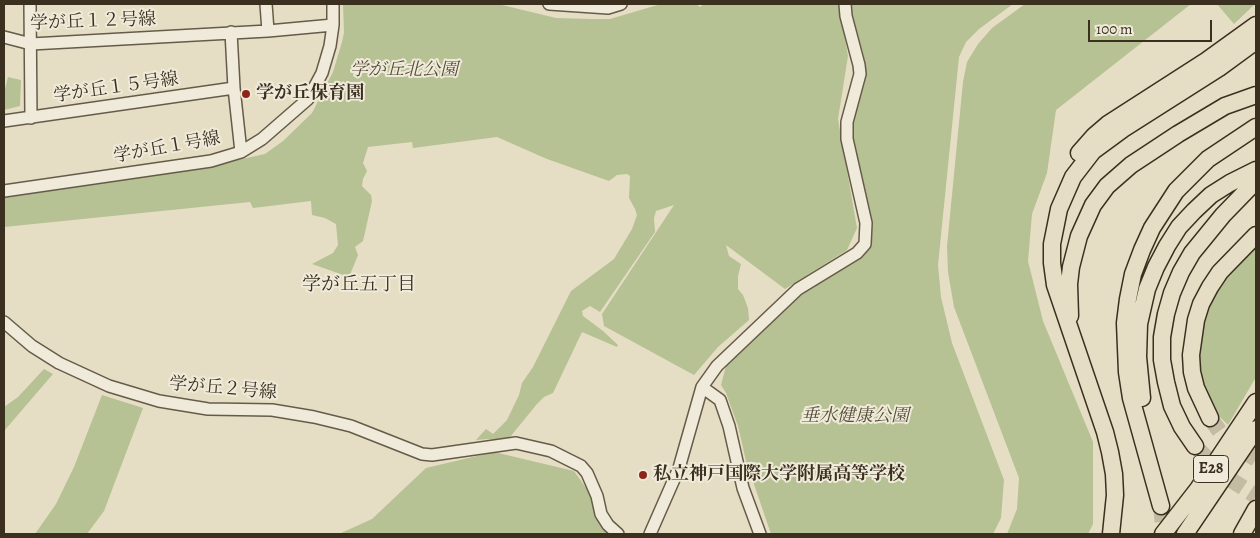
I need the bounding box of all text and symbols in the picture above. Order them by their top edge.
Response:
street label: 学が丘１２号線 [30,9,156,35]
scale bar [1090,10,1214,42]
text: 100 m [1096,19,1133,39]
park label: 学が丘北公園 [350,60,458,82]
street label: 学が丘１５号線 [52,69,180,107]
place label: 学が丘保育園 [256,83,364,105]
marker: 学が丘保育園 [240,88,252,100]
street label: 学が丘１号線 [112,128,222,168]
district label: 学が丘五丁目 [302,274,416,296]
street label: 学が丘２号線 [168,374,278,404]
park label: 垂水健康公園 [801,406,909,428]
road number: E28 [1194,456,1228,482]
place label: 私立神戸国際大学附属高等学校 [653,464,905,486]
marker: 私立神戸国際大学附属高等学校 [637,469,649,481]

